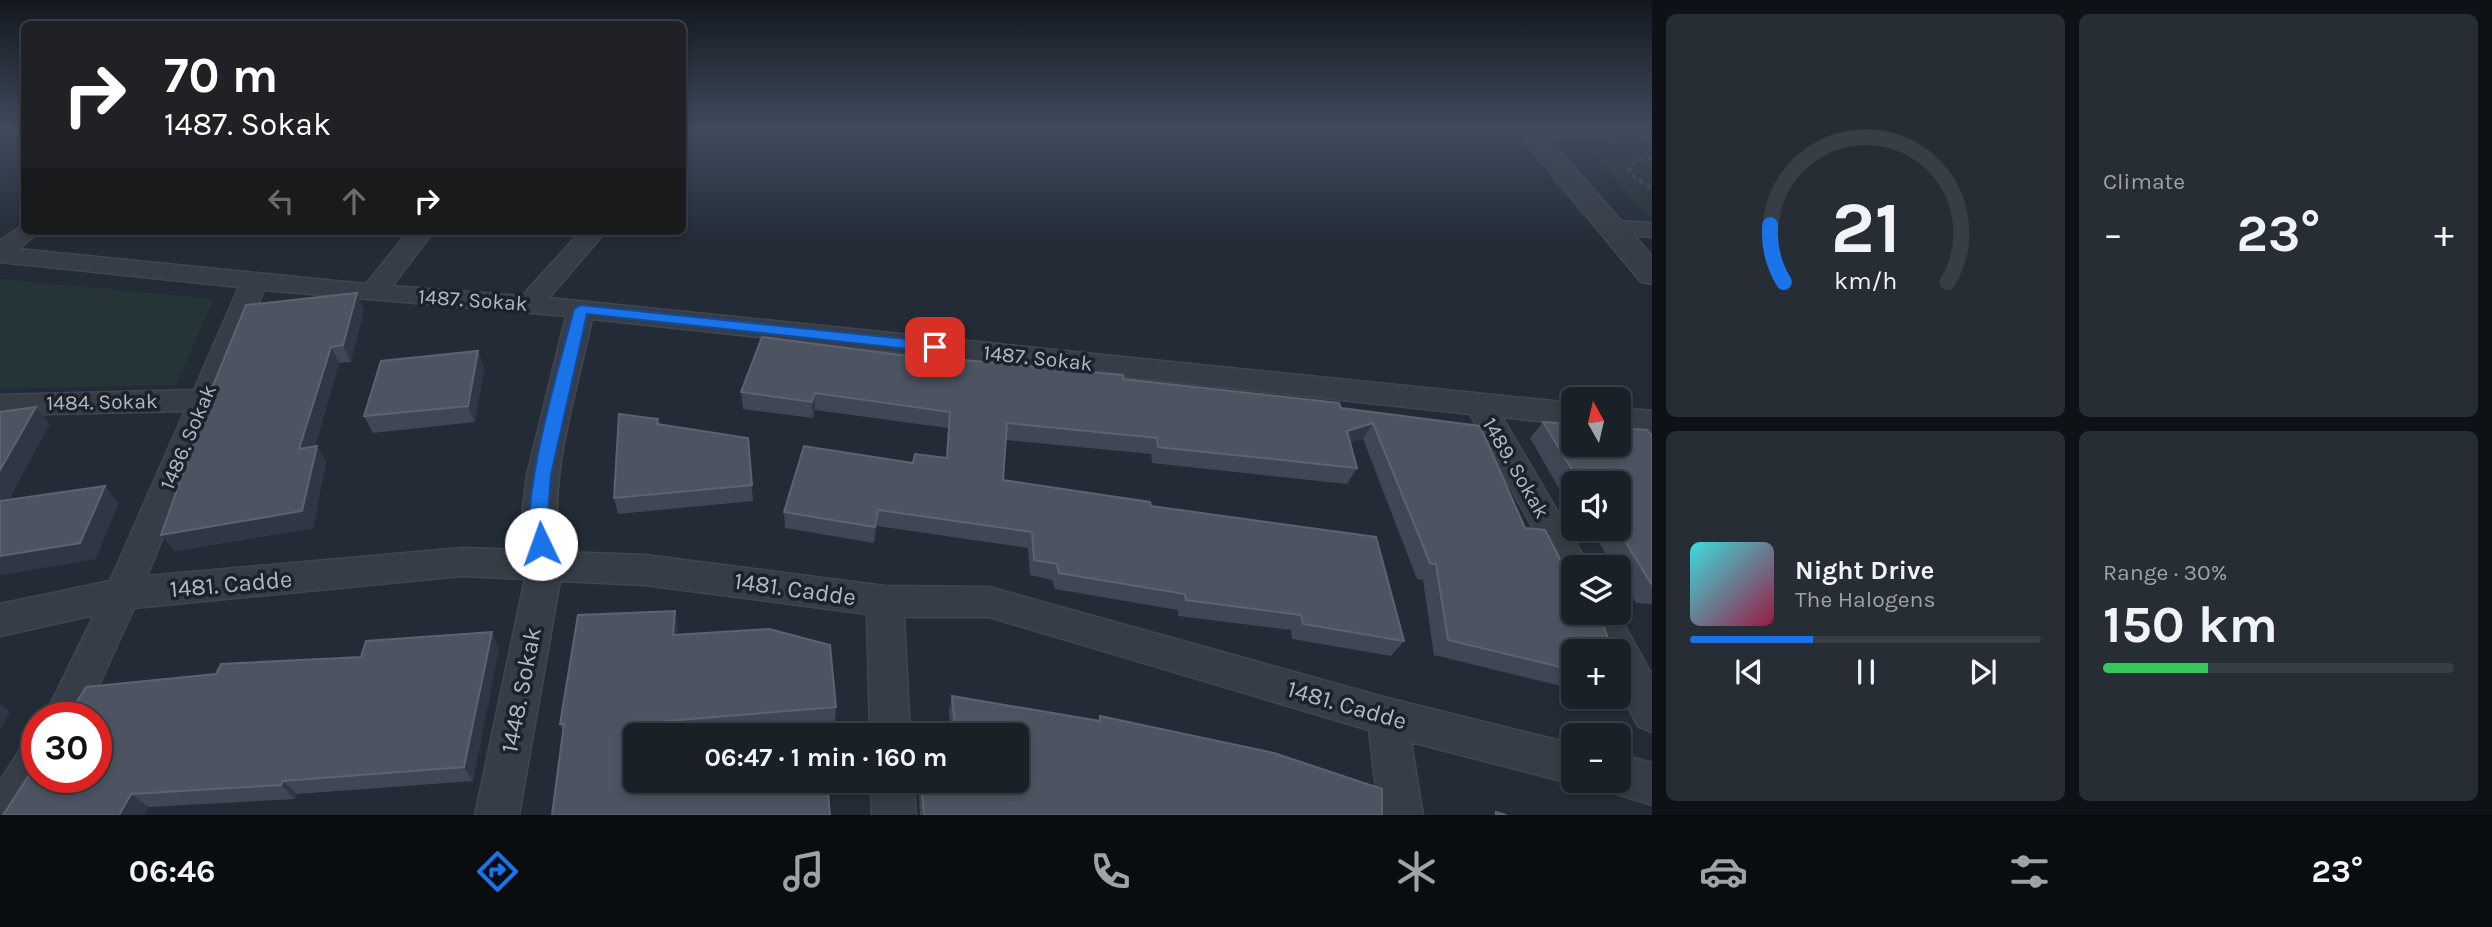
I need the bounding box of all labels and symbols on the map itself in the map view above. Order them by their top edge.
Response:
street label: 1487. Sokak [418,284,529,316]
pin [905,317,965,377]
street label: 1487. Sokak [982,340,1094,376]
street label: 1486. Sokak [155,381,221,493]
north arrow [1561,387,1631,457]
street label: 1484. Sokak [46,389,158,415]
street label: 1489. Sokak [1478,414,1554,523]
position arrow [504,507,578,581]
street label: 1481. Cadde [169,565,293,603]
street label: 1481. Cadde [732,567,858,611]
street label: 1448. Sokak [495,625,547,755]
street label: 1481. Cadde [1284,675,1410,735]
speed limit sign: 30 [21,702,112,793]

